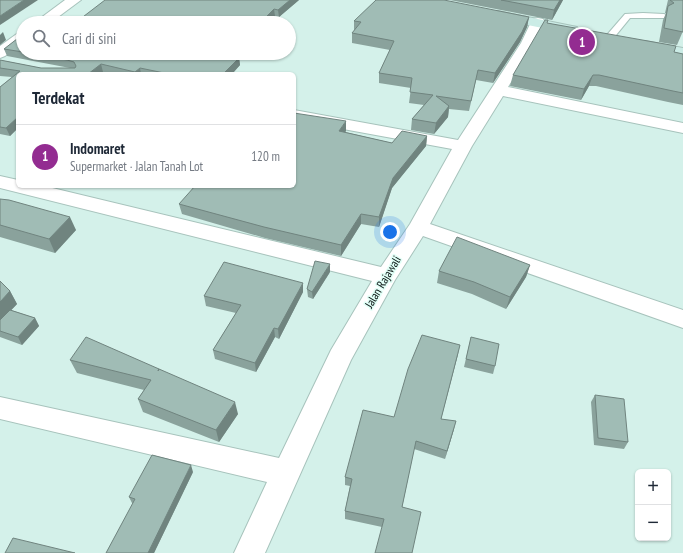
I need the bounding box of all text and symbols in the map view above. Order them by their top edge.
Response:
search box [16,16,296,60]
icon: search [30,27,52,49]
pin: 1 [569,27,595,57]
text: Cari di sini [62,29,116,48]
text: Terdekat [32,87,84,109]
text: Indomaret [70,139,125,158]
text: 1 [42,148,48,165]
text: 120 m [251,148,280,165]
text: Supermarket · Jalan Tanah Lot [70,158,203,175]
your location [380,222,400,242]
street label: Jalan Rajawali [361,253,404,311]
map controls [635,469,671,541]
button: + [635,469,671,505]
button: − [635,505,671,541]

